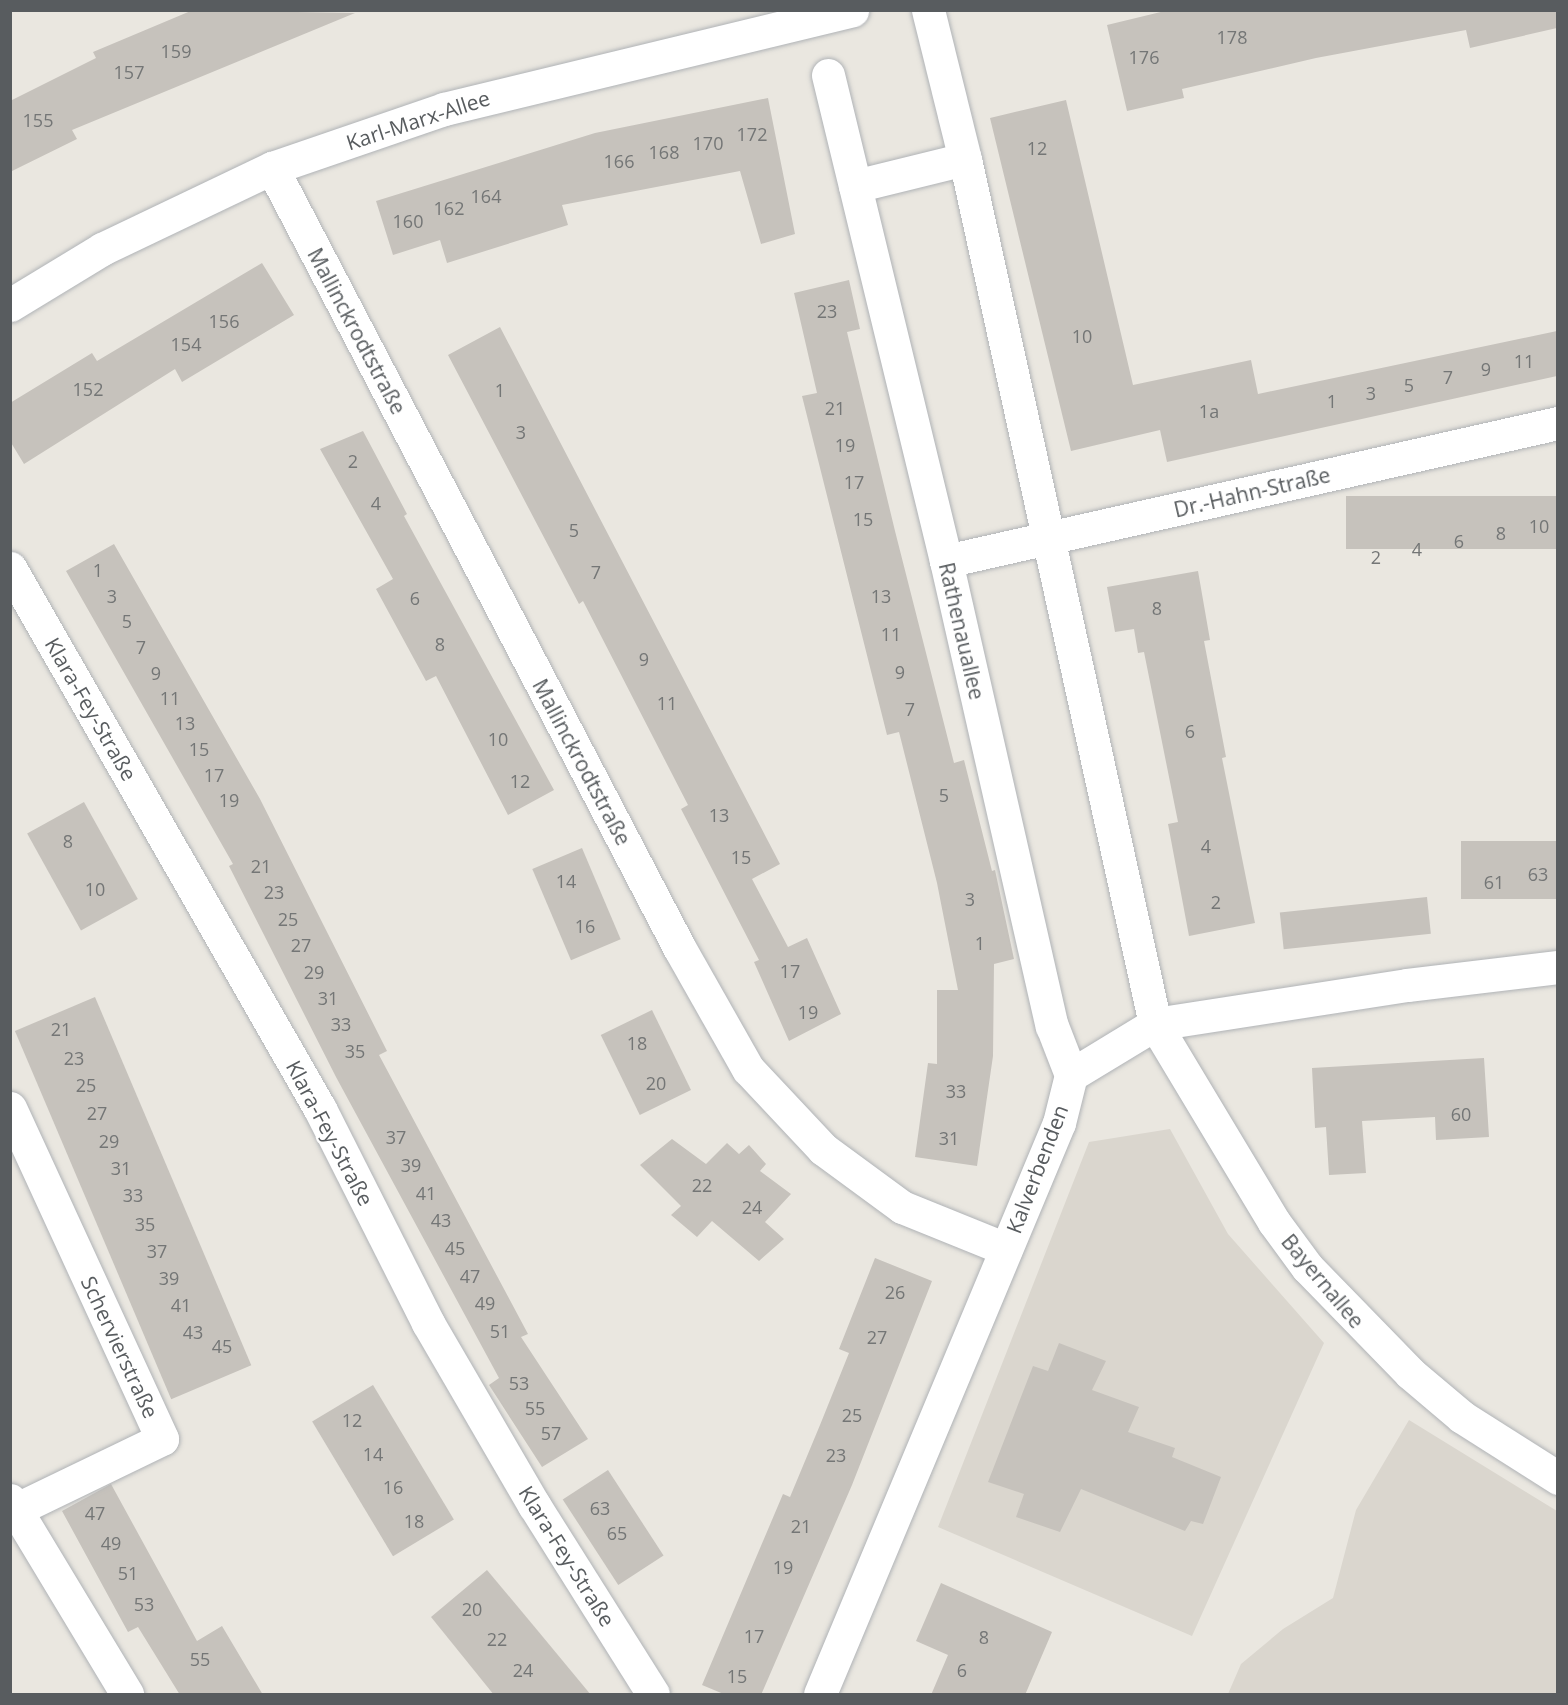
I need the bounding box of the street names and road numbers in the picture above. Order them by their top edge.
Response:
street label: Karl-Marx-Allee [343,85,493,155]
street label: Mallinckrodtstraße [303,244,411,418]
street label: Dr.-Hahn-Straße [1171,462,1333,522]
street label: Rathenauallee [934,560,990,702]
street label: Klara-Fey-Straße [40,633,142,785]
street label: Mallinckrodtstraße [528,675,636,849]
street label: Klara-Fey-Straße [281,1056,379,1210]
street label: Kalverbenden [1001,1101,1073,1237]
street label: Bayernallee [1276,1229,1370,1333]
street label: Schervierstraße [76,1272,164,1422]
street label: Klara-Fey-Straße [514,1481,620,1631]

